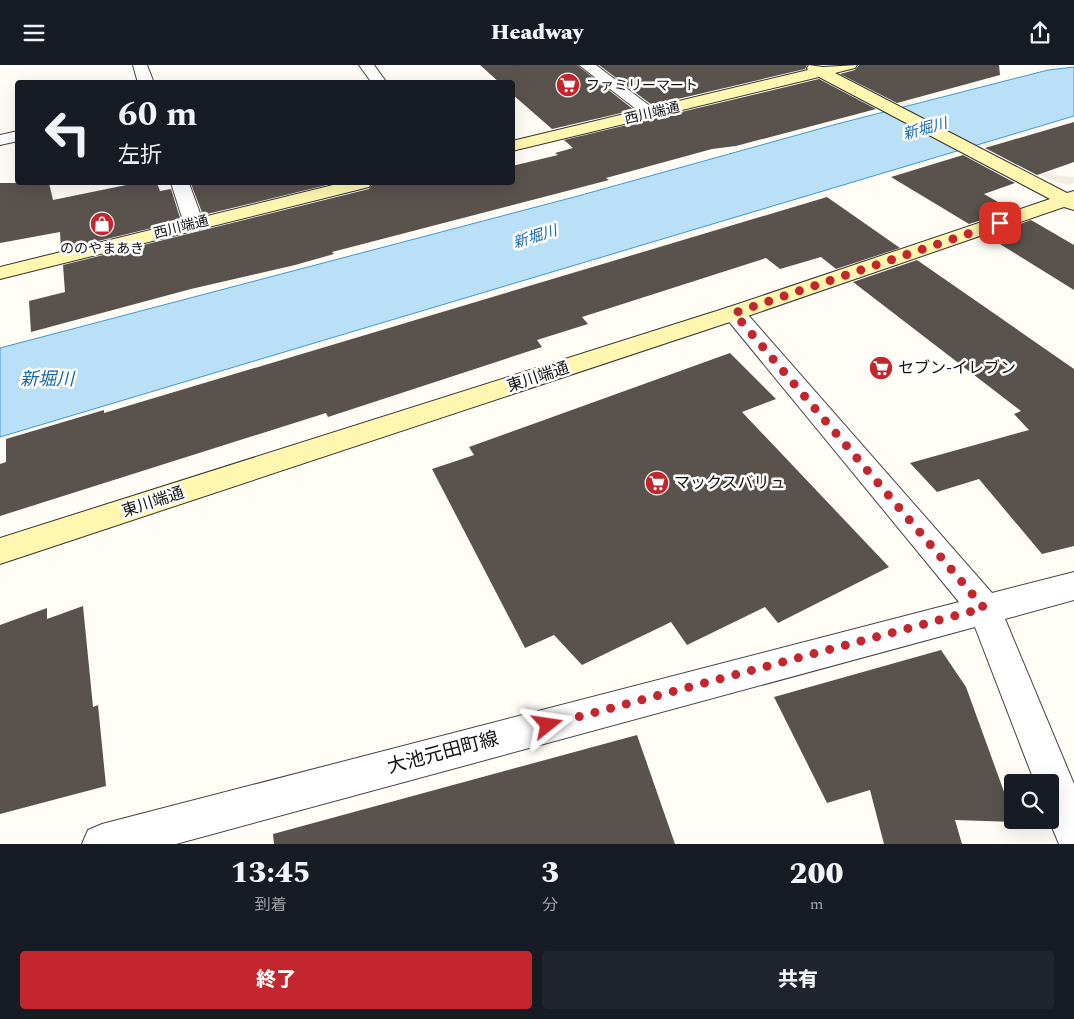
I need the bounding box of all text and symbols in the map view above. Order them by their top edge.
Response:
text: Headway [491,16,583,49]
icon: menu [20,19,48,47]
icon: share [1026,19,1054,47]
supermarket icon: ファミリーマート [555,72,581,98]
place label: ファミリーマート [586,75,698,96]
text: 60 m [118,88,198,141]
street label: 西川端通 [622,96,682,130]
icon: left [35,100,100,165]
water label: 新堀川 [900,112,952,146]
text: 左折 [118,139,162,172]
pin [979,202,1021,244]
icon: arrive [986,209,1014,237]
street label: 西川端通 [151,210,211,244]
shop icon: ののやまあき [89,211,115,237]
water label: 新堀川 [510,219,562,255]
place label: ののやまあき [60,238,144,259]
supermarket icon: セブン-イレブン [868,355,894,381]
street label: 東川端通 [504,356,572,398]
place label: セブン-イレブン [898,356,1016,380]
water label: 新堀川 [20,366,76,393]
supermarket icon: マックスバリュ [644,470,670,496]
place label: マックスバリュ [674,471,786,495]
street label: 東川端通 [119,481,187,523]
position arrow [521,698,573,750]
street label: 大池元田町線 [384,724,502,782]
map controls [1004,774,1059,829]
button: search [1004,774,1059,829]
text: 13:45 [230,850,311,896]
text: 3 [541,850,559,896]
text: 200 [790,851,844,897]
text: m [810,892,823,916]
text: 到着 [255,893,287,917]
text: 分 [542,893,558,917]
button: 終了 [20,951,532,1009]
button: 共有 [542,951,1054,1009]

